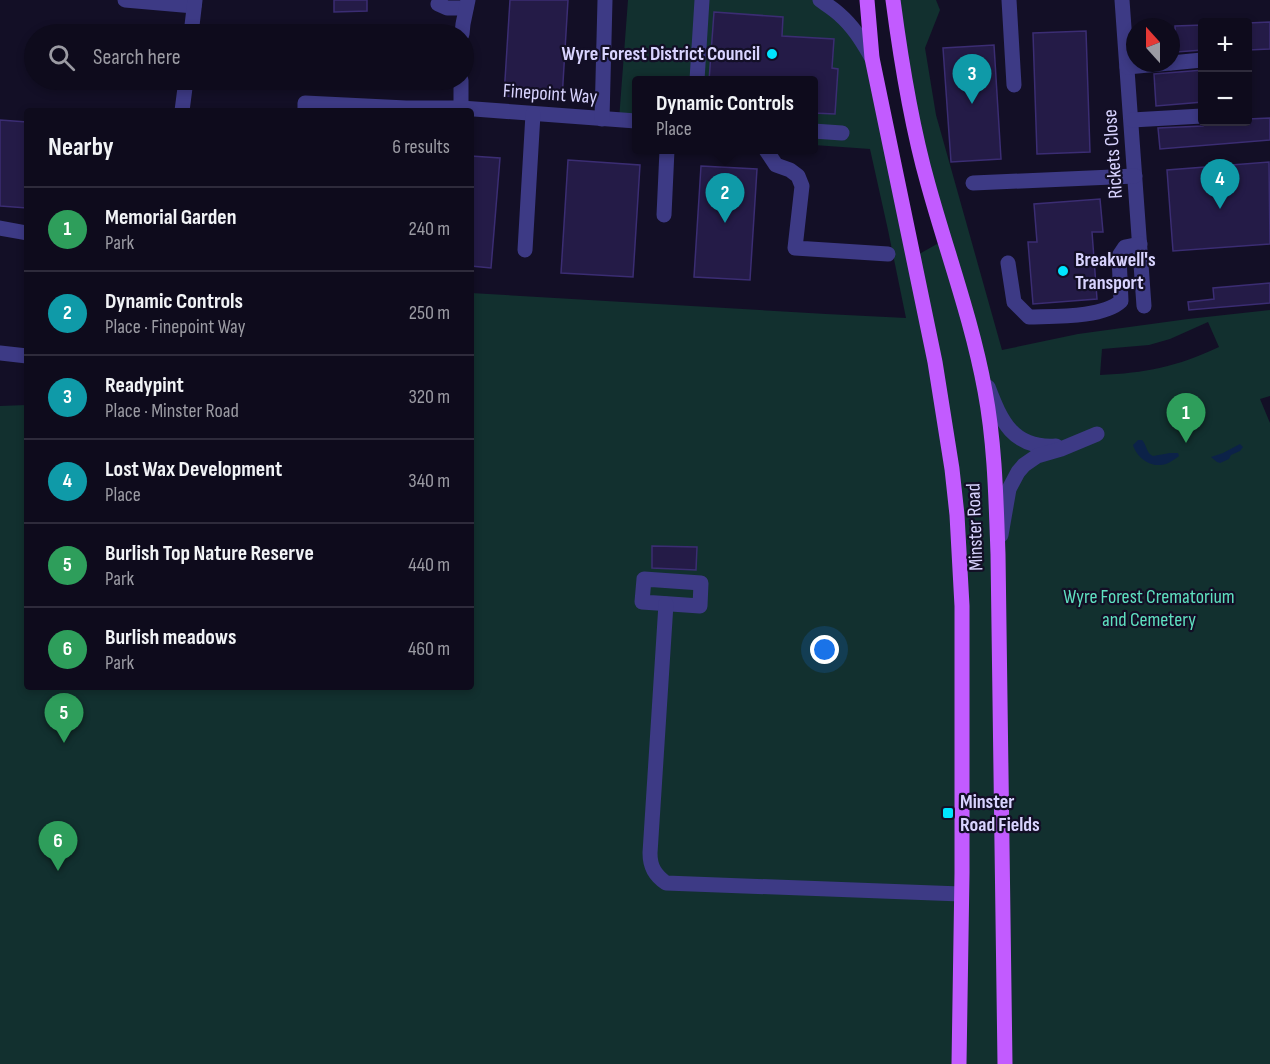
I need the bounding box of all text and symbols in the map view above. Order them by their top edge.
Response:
north arrow [1126,18,1180,72]
map controls [1198,18,1252,126]
button: + [1198,18,1252,72]
search box [24,24,474,90]
icon: search [45,41,78,74]
place label: Wyre Forest District Council [562,42,760,66]
text: Search here [93,44,180,71]
marker: Wyre Forest District Council [765,47,779,61]
pin: 3 [952,54,992,104]
button: − [1198,72,1252,126]
popup [632,76,818,154]
street label: Finepoint Way [502,79,598,109]
text: Dynamic Controls [656,90,794,117]
street label: Rickets Close [1098,109,1128,199]
text: Place [656,117,692,141]
text: Nearby [48,132,114,163]
text: 6 results [392,135,450,159]
pin: 4 [1200,160,1240,209]
pin: 2 [706,174,744,223]
text: Memorial Garden [105,204,236,231]
text: 1 [64,217,71,241]
text: 240 m [409,217,450,241]
text: Park [105,231,134,255]
place label: Breakwell's Transport [1075,248,1156,295]
marker: Breakwell's Transport [1056,264,1070,278]
text: Dynamic Controls [105,288,243,315]
text: 2 [63,301,72,325]
text: 250 m [409,301,450,325]
text: Place · Finepoint Way [105,315,245,339]
text: Readypint [105,372,184,399]
text: 3 [63,385,72,409]
text: 320 m [408,385,450,409]
pin: 1 [1166,394,1206,443]
text: Place · Minster Road [105,399,239,423]
text: Lost Wax Development [105,456,282,483]
text: 4 [63,469,72,493]
text: 340 m [408,469,450,493]
text: Place [105,483,141,507]
street label: Minster Road [961,483,989,571]
text: Burlish Top Nature Reserve [105,540,314,567]
text: 5 [63,553,72,577]
text: 440 m [408,553,450,577]
text: Park [105,567,134,591]
park label: Wyre Forest Crematorium and Cemetery [1063,585,1235,632]
text: Burlish meadows [105,624,237,651]
your location [810,635,839,664]
text: 6 [63,637,72,661]
text: 460 m [408,637,450,661]
text: Park [105,651,134,675]
pin: 5 [44,694,84,743]
place label: Minster Road Fields [960,790,1040,837]
marker: Minster Road Fields [941,806,955,820]
pin: 6 [38,822,78,871]

